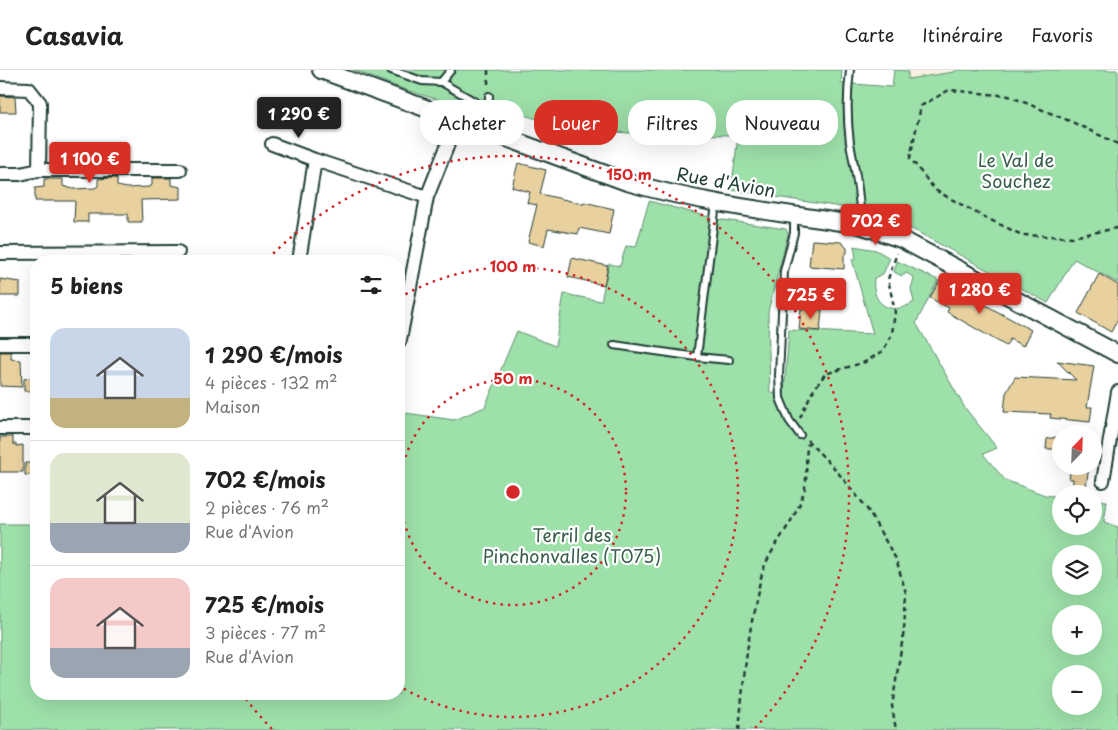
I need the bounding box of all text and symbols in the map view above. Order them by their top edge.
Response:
text: Casavia [25,17,123,53]
text: Carte [844,21,894,48]
text: Itinéraire [922,21,1003,48]
text: Favoris [1031,21,1093,48]
pin: 1 290 € [253,97,345,139]
chip: Acheter [420,100,524,145]
chip: Louer [534,100,618,145]
chip: Filtres [628,100,716,145]
chip: Nouveau [726,100,838,145]
text: 1 290 € [268,101,330,125]
pin: 1 100 € [44,142,136,184]
text: 1 100 € [60,146,120,170]
park label: Le Val de Souchez [978,146,1054,194]
street label: Rue d'Avion [675,160,778,203]
text: 150 m [606,162,652,185]
pin: 702 € [841,204,911,246]
text: 702 € [852,208,900,232]
text: 100 m [490,254,536,277]
text: 5 biens [50,269,123,301]
icon: filters [357,271,385,299]
pin: 1 280 € [934,272,1026,315]
text: 1 280 € [949,277,1011,301]
pin: 725 € [776,278,846,320]
text: 725 € [787,282,835,306]
text: 1 290 €/mois [205,338,342,370]
icon: home [90,348,150,408]
text: 50 m [494,366,532,389]
text: 4 pièces · 132 m² [205,370,338,394]
text: Maison [205,394,260,418]
north arrow [1052,425,1102,475]
map controls [1052,425,1102,715]
text: 702 €/mois [205,463,325,495]
icon: home [90,473,150,533]
centre of rings [504,483,522,501]
button: locate [1052,485,1102,535]
text: 2 pièces · 76 m² [205,495,329,519]
text: Rue d'Avion [205,519,294,543]
park label: Terril des Pinchonvalles (T075) [483,521,661,569]
button: layers [1052,545,1102,595]
text: 725 €/mois [205,588,324,620]
icon: home [90,598,150,658]
button: + [1052,605,1102,655]
text: 3 pièces · 77 m² [205,620,326,644]
text: Rue d'Avion [205,644,294,668]
button: − [1052,665,1102,715]

